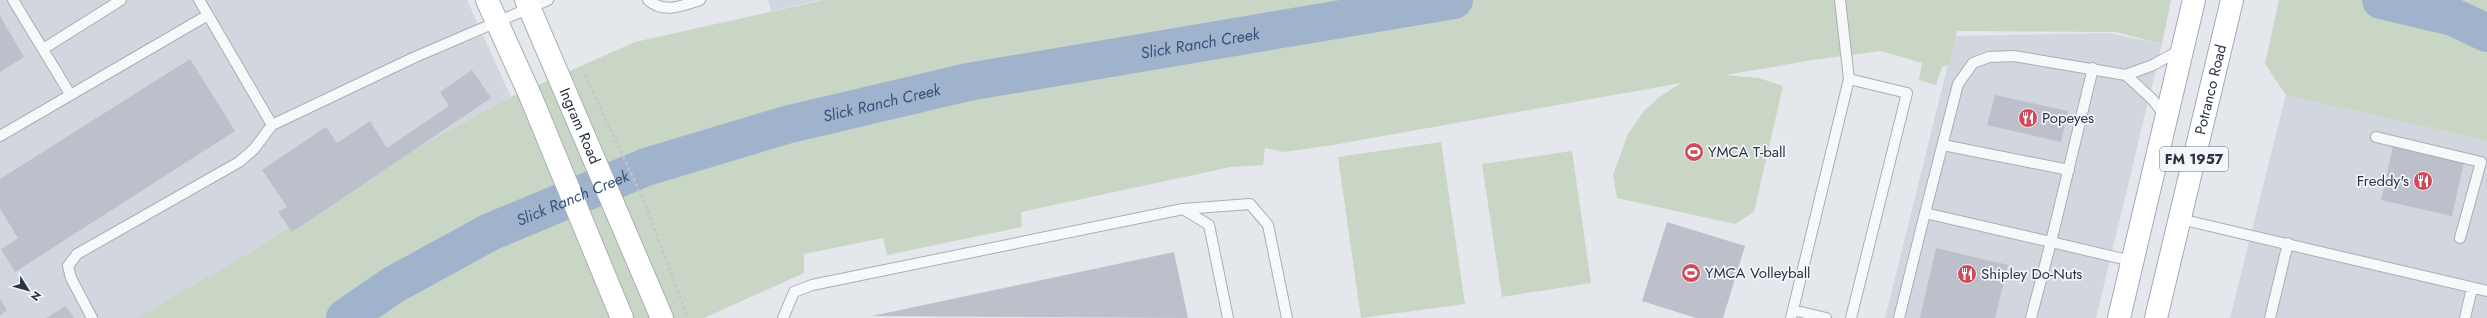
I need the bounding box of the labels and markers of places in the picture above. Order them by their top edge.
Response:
restaurant icon: Popeyes [2017,107,2039,129]
place label: Popeyes [2042,107,2094,129]
sports icon: YMCA T-ball [1683,141,1705,163]
place label: YMCA T-ball [1708,141,1786,163]
place label: Freddy's [2357,170,2409,192]
restaurant icon: Freddy's [2412,170,2434,192]
sports icon: YMCA Volleyball [1680,262,1702,284]
place label: YMCA Volleyball [1705,262,1811,284]
restaurant icon: Shipley Do-Nuts [1956,263,1978,285]
place label: Shipley Do-Nuts [1981,263,2082,285]

